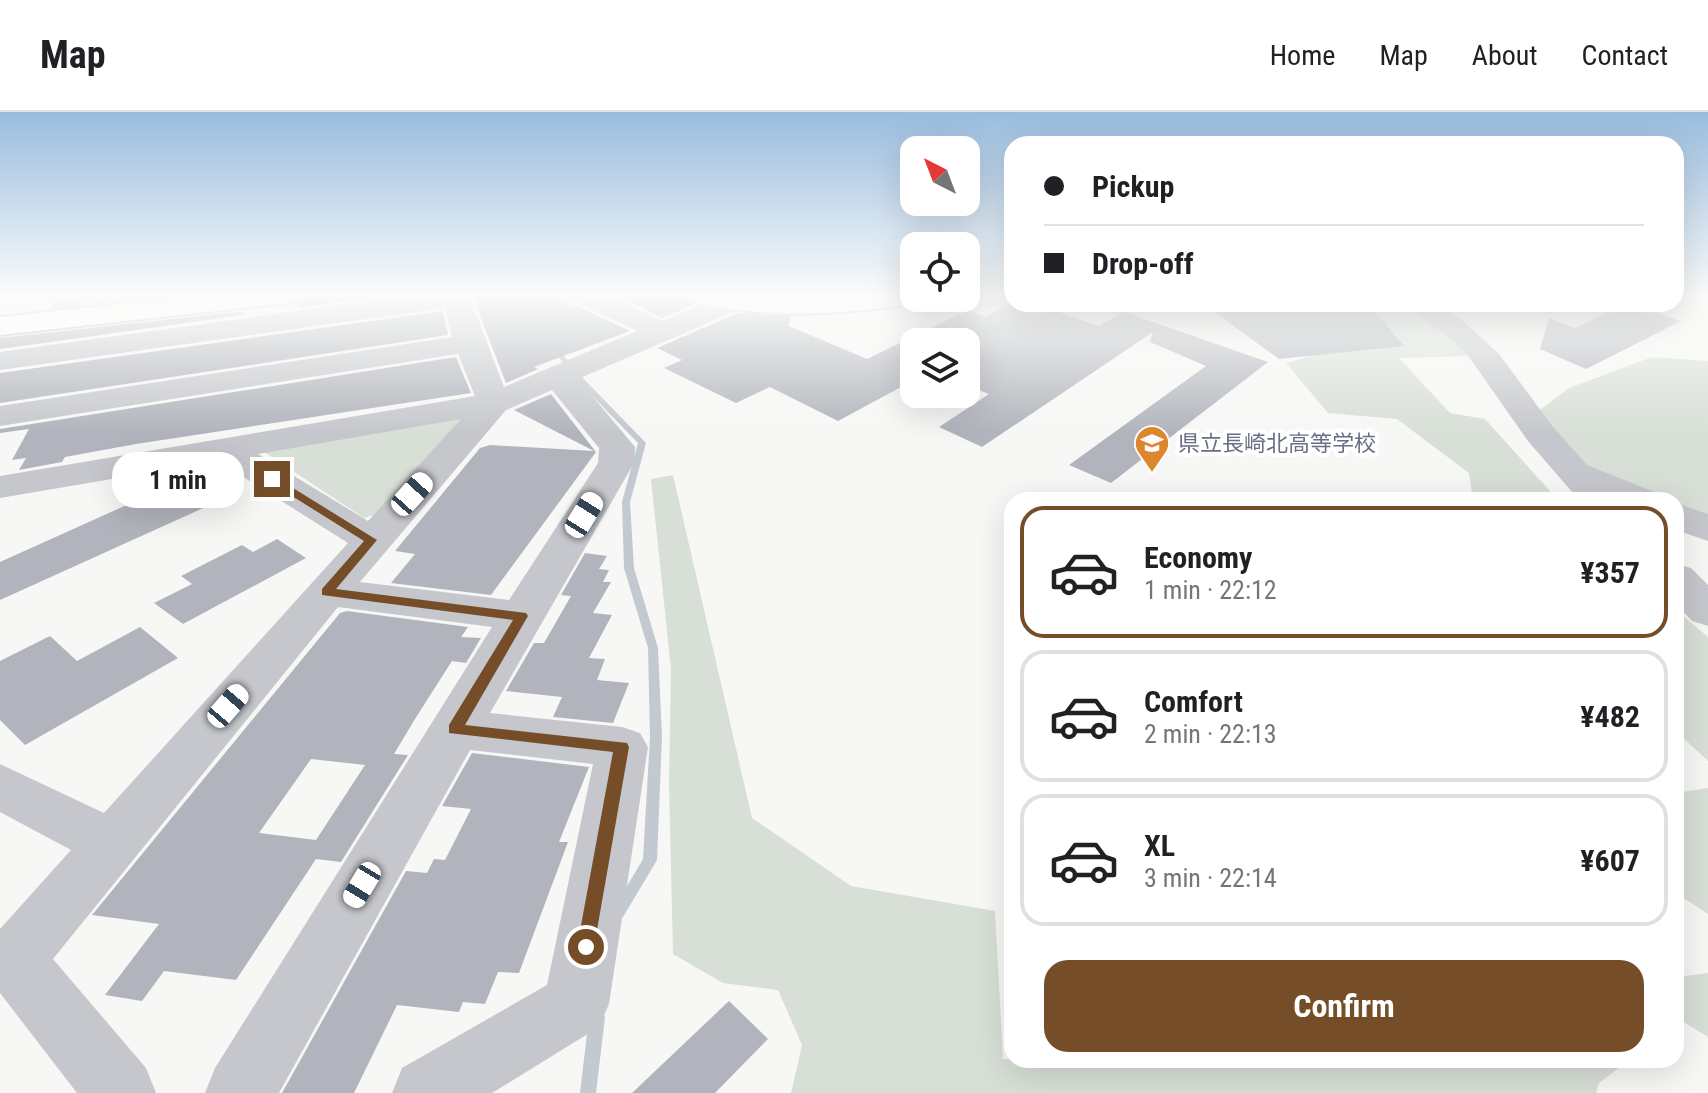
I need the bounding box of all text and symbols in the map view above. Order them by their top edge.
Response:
text: Map [40,33,106,77]
text: Home [1270,39,1335,72]
text: Map [1379,39,1428,72]
text: About [1472,39,1538,72]
text: Contact [1582,39,1668,72]
north arrow [900,136,980,216]
map controls [900,136,980,408]
text: Pickup [1092,169,1174,204]
button: locate [900,232,980,312]
text: Drop-off [1092,246,1194,281]
button: layers [900,328,980,408]
school or university icon: 県立長崎北高等学校 [1133,424,1171,474]
place label: 県立長崎北高等学校 [1178,431,1376,456]
callout: 1 min [112,451,244,507]
route end [254,461,290,497]
text: 1 min [149,465,207,495]
car [387,468,437,520]
car [561,488,607,542]
icon: car [1048,536,1120,608]
text: Economy [1144,540,1252,575]
text: ¥357 [1580,555,1640,590]
text: 1 min · 22:12 [1144,575,1277,605]
car [203,680,253,732]
icon: car [1048,680,1120,752]
text: Comfort [1144,684,1243,719]
text: ¥482 [1580,699,1640,734]
text: 2 min · 22:13 [1144,719,1277,749]
icon: car [1048,824,1120,896]
text: XL [1144,828,1175,863]
text: ¥607 [1580,843,1640,878]
car [339,858,385,912]
text: 3 min · 22:14 [1144,863,1277,893]
route start [568,929,604,965]
button: Confirm [1044,960,1644,1052]

